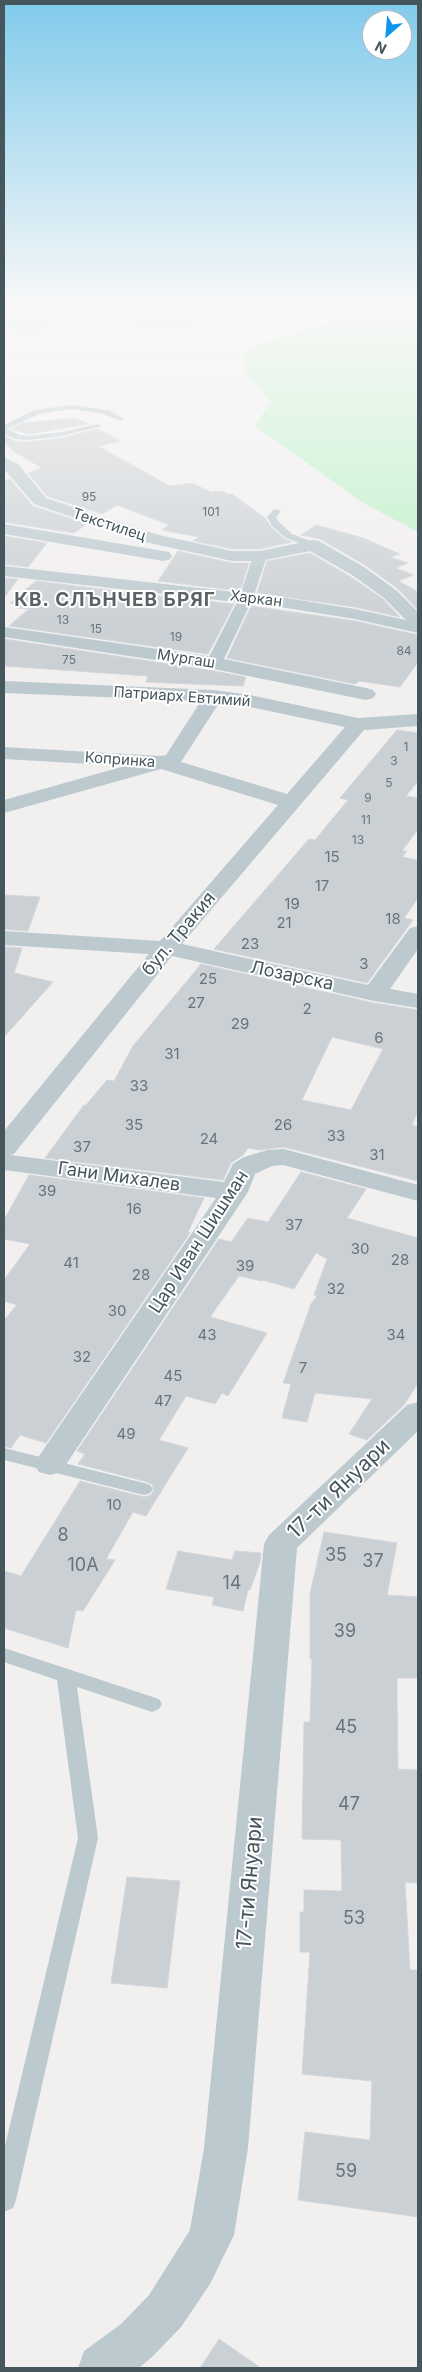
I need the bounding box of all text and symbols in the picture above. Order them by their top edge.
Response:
north arrow [362,10,412,60]
text: N [372,38,389,58]
house number: 95 [82,490,96,504]
street label: Текстилец [70,505,148,545]
house number: 101 [202,505,220,519]
street label: Харкан [229,587,283,611]
district label: КВ. СЛЪНЧЕВ БРЯГ [12,589,218,611]
house number: 13 [57,613,69,627]
house number: 15 [90,622,102,636]
house number: 19 [170,630,182,644]
house number: 84 [396,644,412,658]
street label: Мургаш [156,646,216,672]
house number: 75 [62,653,76,667]
street label: Патриарх Евтимий [113,683,251,711]
house number: 1 [404,740,408,754]
street label: Копринка [84,749,156,771]
house number: 3 [390,754,398,768]
house number: 5 [385,776,393,790]
house number: 9 [364,791,372,805]
house number: 11 [361,813,371,827]
house number: 13 [352,833,364,847]
house number: 15 [324,848,340,866]
house number: 17 [315,877,329,895]
street label: бул. Тракия [138,888,220,980]
house number: 19 [284,895,300,913]
house number: 18 [385,910,401,928]
house number: 21 [276,914,292,932]
house number: 23 [241,935,259,953]
house number: 3 [359,955,369,973]
street label: Лозарска [248,957,336,995]
house number: 25 [199,970,217,988]
house number: 27 [187,994,205,1012]
house number: 2 [302,1000,312,1018]
house number: 29 [231,1015,249,1033]
house number: 6 [374,1029,384,1047]
house number: 31 [164,1045,180,1063]
house number: 33 [130,1077,148,1095]
house number: 35 [125,1116,143,1134]
house number: 26 [274,1116,292,1134]
house number: 33 [327,1127,345,1145]
house number: 24 [200,1130,218,1148]
house number: 37 [73,1138,91,1156]
house number: 31 [369,1146,385,1164]
street label: Гани Михалев [56,1158,182,1196]
street label: Цар Иван Шишман [145,1167,253,1317]
house number: 39 [38,1182,56,1200]
house number: 16 [126,1200,142,1218]
house number: 37 [285,1216,303,1234]
house number: 30 [351,1240,369,1258]
house number: 28 [391,1251,409,1269]
house number: 41 [63,1254,79,1272]
house number: 39 [236,1257,254,1275]
house number: 28 [132,1266,150,1284]
house number: 32 [327,1280,345,1298]
house number: 30 [108,1302,126,1320]
house number: 43 [198,1326,216,1344]
house number: 34 [387,1326,405,1344]
house number: 32 [73,1348,91,1366]
house number: 7 [299,1359,307,1377]
house number: 45 [164,1367,182,1385]
house number: 47 [154,1392,172,1410]
house number: 49 [117,1425,135,1443]
street label: 17-ти Януари [282,1434,396,1544]
house number: 10 [106,1496,122,1514]
house number: 8 [57,1525,69,1547]
house number: 35 [325,1545,347,1567]
house number: 37 [362,1551,384,1573]
house number: 10А [67,1555,99,1577]
house number: 14 [223,1573,241,1595]
house number: 39 [334,1621,356,1643]
house number: 45 [335,1717,357,1739]
house number: 47 [338,1794,360,1816]
street label: 17-ти Януари [232,1816,268,1950]
house number: 53 [343,1908,365,1930]
house number: 59 [335,2161,357,2183]

